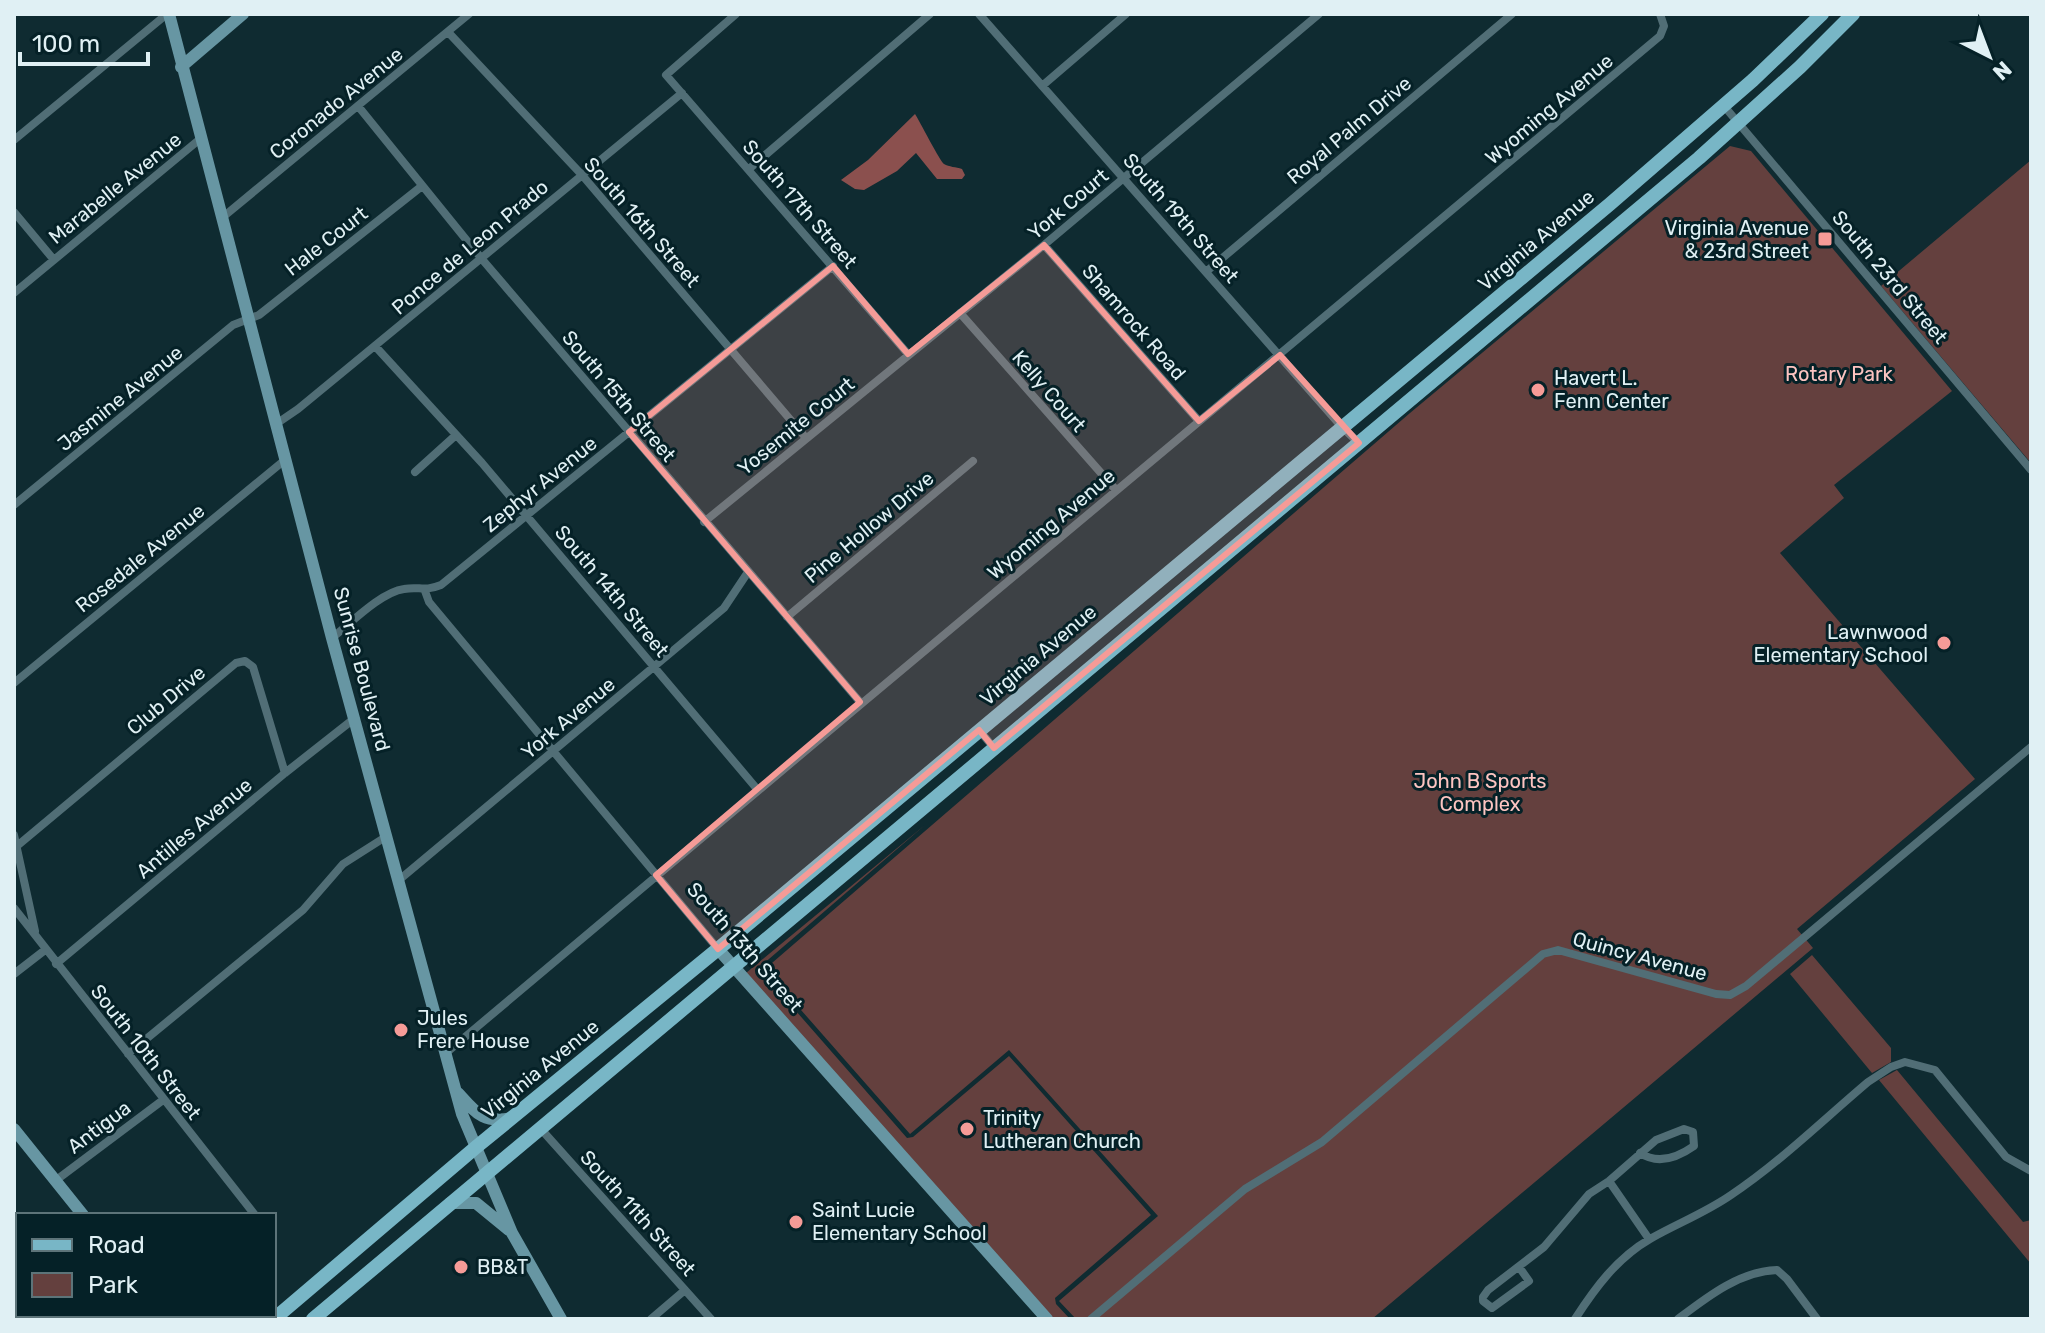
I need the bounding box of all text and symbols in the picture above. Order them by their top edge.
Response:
scale bar [20,16,148,66]
north arrow [1949,16,2029,96]
text: 100 m [32,30,100,58]
street label: Coronado Avenue [264,42,408,164]
street label: Wyoming Avenue [1480,49,1618,169]
text: N [1987,55,2017,86]
street label: Royal Palm Drive [1282,71,1416,189]
street label: Marabelle Avenue [44,127,186,249]
street label: South 17th Street [738,135,862,273]
street label: South 19th Street [1118,148,1244,288]
street label: South 16th Street [579,152,705,292]
street label: York Court [1023,163,1113,245]
street label: Ponce de Leon Prado [387,175,553,319]
street label: Virginia Avenue [1473,184,1599,296]
street label: Hale Court [280,201,372,281]
street label: South 23rd Street [1827,205,1953,349]
place label: Virginia Avenue & 23rd Street [1665,216,1809,263]
marker: Virginia Avenue & 23rd Street [1816,230,1834,248]
street label: Shamrock Road [1077,259,1191,385]
street label: South 15th Street [557,325,681,467]
street label: Jasmine Avenue [53,340,187,456]
street label: Kelly Court [1007,345,1091,437]
park label: Rotary Park [1785,362,1894,386]
place label: Havert L. Fenn Center [1554,366,1669,413]
street label: Yosemite Court [733,372,859,480]
marker: Havert L. Fenn Center [1529,381,1547,399]
street label: Zephyr Avenue [478,431,602,537]
street label: Wyoming Avenue [982,464,1120,584]
street label: Pine Hollow Drive [800,466,938,588]
street label: Rosedale Avenue [71,499,209,617]
street label: South 14th Street [550,520,674,662]
street label: Sunrise Boulevard [329,584,395,754]
street label: Virginia Avenue [975,599,1101,711]
place label: Lawnwood Elementary School [1754,620,1928,667]
marker: Lawnwood Elementary School [1935,634,1953,652]
street label: Club Drive [122,660,210,740]
street label: York Avenue [516,672,620,764]
park label: John B Sports Complex [1413,769,1547,816]
street label: Antilles Avenue [131,773,257,883]
street label: South 13th Street [682,877,808,1017]
street label: Quincy Avenue [1570,927,1710,985]
street label: South 10th Street [86,980,206,1124]
place label: Jules Frere House [417,1006,530,1053]
street label: Virginia Avenue [476,1014,604,1124]
marker: Jules Frere House [392,1021,410,1039]
street label: Antigua [63,1095,135,1159]
place label: Trinity Lutheran Church [983,1106,1141,1153]
marker: Trinity Lutheran Church [958,1120,976,1138]
street label: South 11th Street [575,1145,701,1281]
place label: Saint Lucie Elementary School [812,1198,987,1245]
legend [16,1213,276,1317]
marker: Saint Lucie Elementary School [787,1213,805,1231]
text: Road [88,1231,145,1259]
place label: BB&T [477,1255,529,1279]
marker: BB&T [452,1258,470,1276]
text: Park [88,1271,139,1299]

